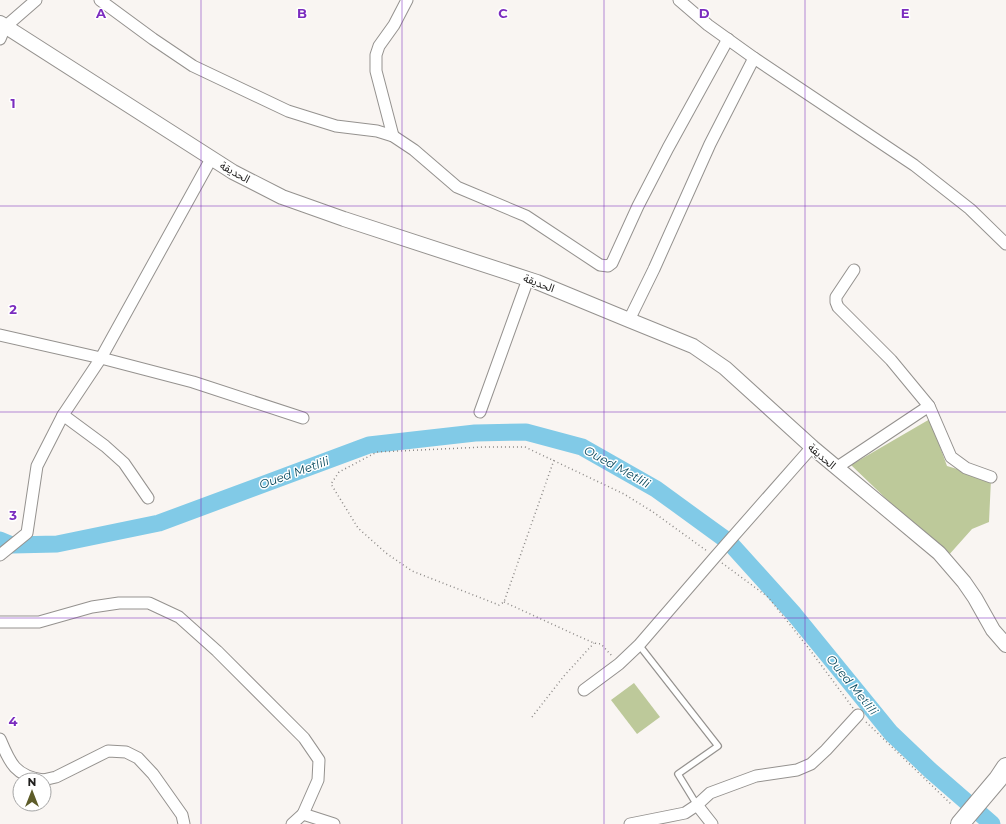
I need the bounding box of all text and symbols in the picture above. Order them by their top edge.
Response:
text: A [95,5,107,21]
text: B [297,5,307,21]
text: C [498,5,508,21]
text: D [699,5,710,21]
text: E [901,5,910,21]
text: 1 [10,95,16,111]
street label: الحديقة [217,158,253,186]
street label: الحديقة [521,271,557,295]
text: 2 [9,301,17,317]
street label: الحديقة [805,440,839,472]
water label: Oued Metlili [582,442,654,491]
water label: Oued Metlili [257,453,331,492]
text: 3 [8,507,17,523]
water label: Oued Metlili [824,652,882,718]
text: 4 [9,713,18,729]
north arrow [12,772,52,812]
text: N [28,775,36,789]

